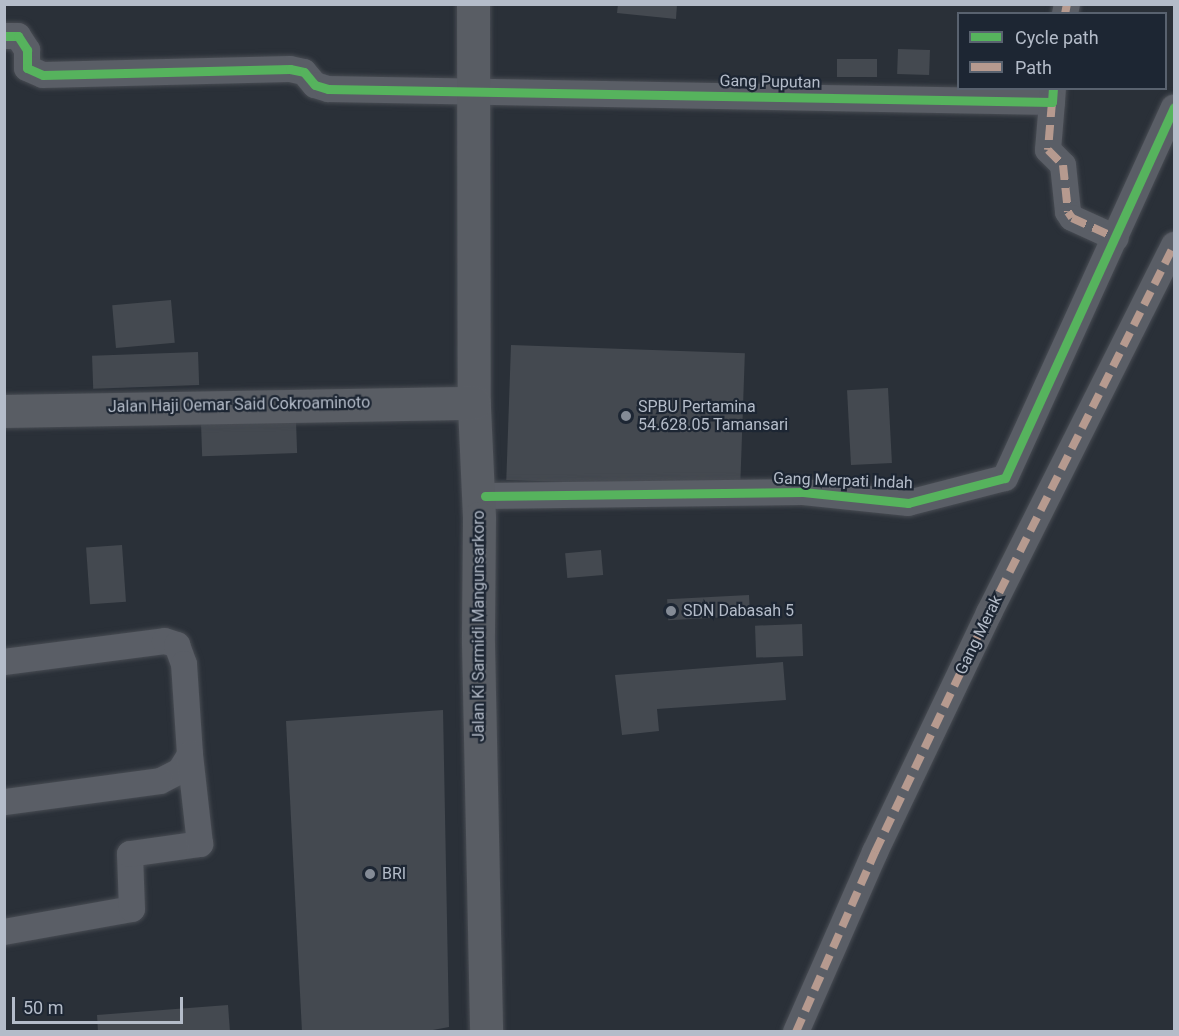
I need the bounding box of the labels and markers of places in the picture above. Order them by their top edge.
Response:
place label: SPBU Pertamina 54.628.05 Tamansari [638,397,789,435]
marker: SPBU Pertamina 54.628.05 Tamansari [619,409,633,423]
place label: SDN Dabasah 5 [683,601,794,621]
marker: SDN Dabasah 5 [664,604,678,618]
place label: BRI [382,864,406,884]
marker: BRI [363,867,377,881]

